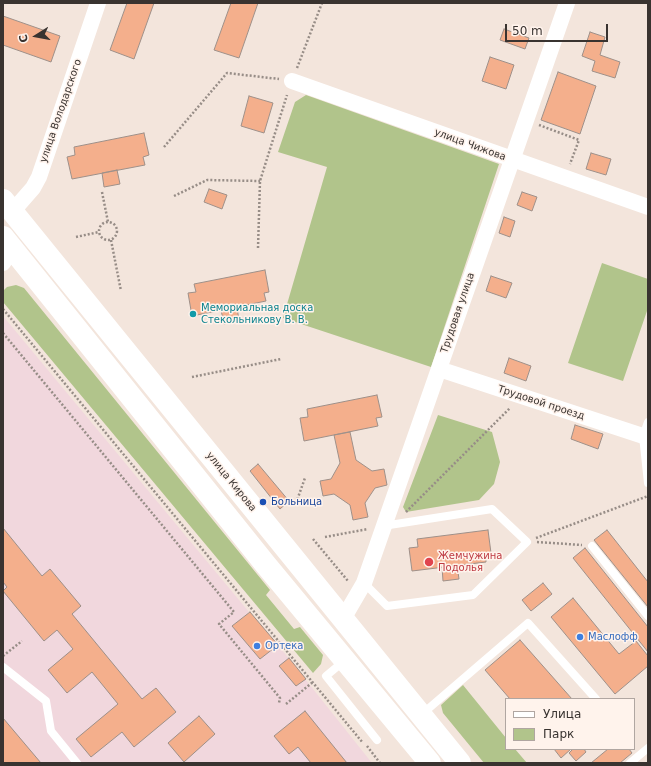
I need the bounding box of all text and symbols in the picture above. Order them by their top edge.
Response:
north arrow [16,16,56,56]
scale bar [507,16,610,42]
text: 50 m [512,24,543,38]
text: С [17,33,31,44]
street label: улица Володарского [38,58,84,164]
street label: улица Чижова [433,126,507,164]
street label: Трудовая улица [439,271,477,355]
place label: Мемориальная доска Стекольникову В. В. [201,302,313,326]
marker: Мемориальная доска Стекольникову В. В. [188,309,198,319]
street label: Трудовой проезд [496,383,586,423]
street label: улица Кирова [203,450,259,514]
place label: Больница [271,496,322,508]
marker: Больница [258,497,268,507]
place label: Жемчужина Подолья [438,550,502,574]
marker: Жемчужина Подолья [423,556,435,568]
place label: Маслофф [588,631,638,643]
marker: Маслофф [575,632,585,642]
place label: Ортека [265,640,303,652]
marker: Ортека [252,641,262,651]
legend [505,698,635,750]
text: Улица [543,707,581,721]
text: Парк [543,727,574,741]

